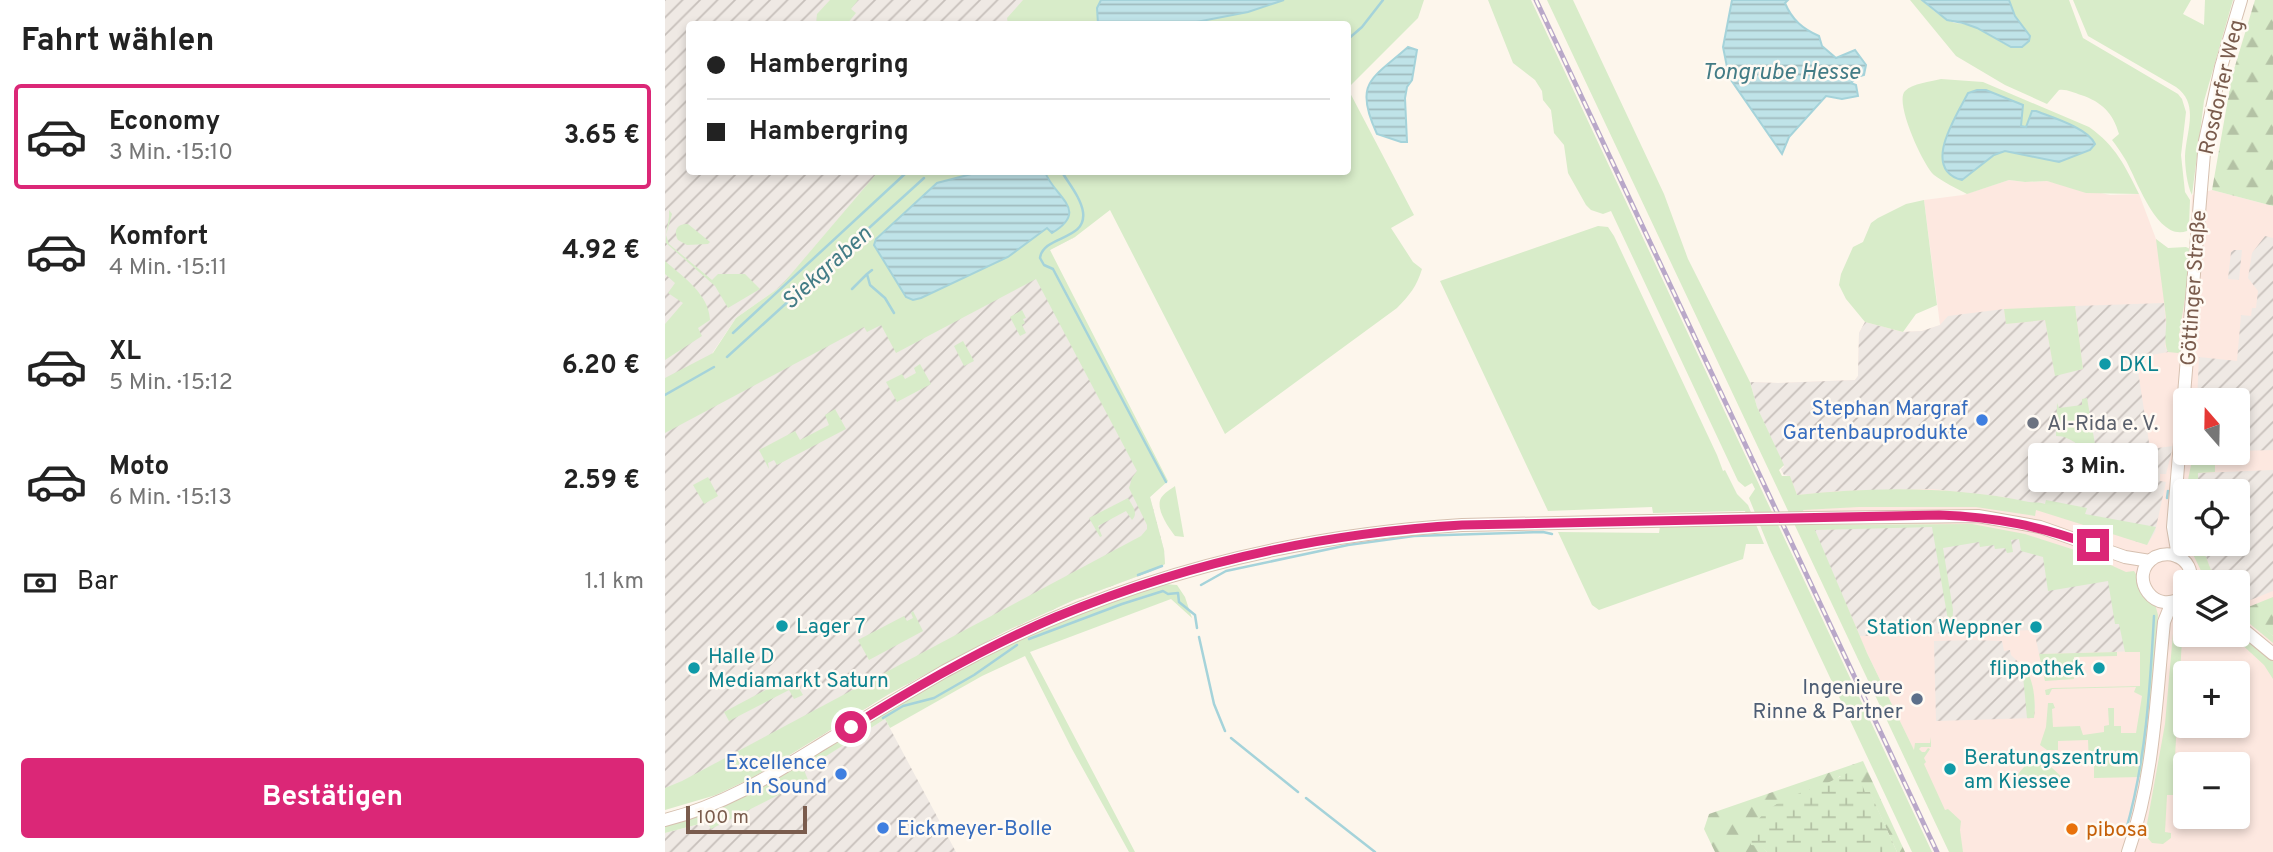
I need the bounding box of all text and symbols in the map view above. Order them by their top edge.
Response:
street label: Rosdorfer Weg [2194,17,2251,157]
text: Fahrt wählen [21,22,214,62]
text: Hambergring [749,49,909,82]
water label: Tongrube Hesse [1702,59,1861,88]
icon: car [25,105,88,168]
text: Economy [109,106,220,139]
text: Hambergring [749,116,909,149]
text: 3.65 € [564,120,640,153]
text: 3 Min. · 15:10 [109,139,233,168]
street label: Göttinger Straße [2176,209,2213,367]
icon: car [25,220,88,283]
water label: Siekgraben [777,220,879,317]
text: Komfort [109,221,208,254]
text: 4.92 € [562,235,640,268]
text: 4 Min. · 15:11 [109,254,227,283]
icon: car [25,335,88,398]
text: XL [109,336,141,369]
text: 6.20 € [562,350,640,383]
place label: DKL [2119,352,2159,379]
marker: DKL [2097,356,2113,372]
text: 5 Min. · 15:12 [109,369,233,398]
north arrow [2173,388,2251,466]
map controls [2173,388,2250,829]
place label: Stephan Margraf Gartenbauprodukte [1783,396,1968,447]
place label: Al-Rida e. V. [2047,411,2158,438]
marker: Stephan Margraf Gartenbauprodukte [1974,412,1990,428]
marker: Al-Rida e. V. [2025,415,2041,431]
callout: 3 Min. [2028,444,2158,492]
icon: car [25,450,88,513]
text: Moto [109,451,169,484]
text: 3 Min. [2061,453,2125,482]
text: 2.59 € [563,465,640,498]
button: locate [2173,479,2250,556]
text: 6 Min. · 15:13 [109,484,232,513]
route end [2077,529,2109,561]
icon: cash [21,564,59,602]
text: Bar [77,566,118,599]
text: 1.1 km [585,568,644,597]
button: layers [2173,570,2250,647]
place label: Lager 7 [796,614,866,641]
place label: Station Weppner [1866,615,2022,642]
marker: Lager 7 [774,618,790,634]
marker: Station Weppner [2028,619,2044,635]
place label: Halle D Mediamarkt Saturn [708,644,889,695]
place label: flippothek [1990,656,2085,683]
marker: Halle D Mediamarkt Saturn [686,660,702,676]
marker: flippothek [2091,660,2107,676]
button: + [2173,661,2250,738]
place label: Ingenieure Rinne & Partner [1753,675,1903,726]
marker: Ingenieure Rinne & Partner [1909,691,1925,707]
route start [835,711,867,743]
place label: Beratungszentrum am Kiessee [1964,745,2139,796]
place label: Excellence in Sound [726,750,827,801]
button: − [2173,752,2250,829]
button: Bestätigen [21,758,644,838]
marker: Beratungszentrum am Kiessee [1942,761,1958,777]
marker: Excellence in Sound [833,766,849,782]
scale bar [686,803,807,835]
text: 100 m [697,806,749,830]
place label: Eickmeyer-Bolle [897,816,1052,843]
place label: pibosa [2086,817,2148,844]
marker: Eickmeyer-Bolle [875,820,891,836]
marker: pibosa [2064,821,2080,837]

